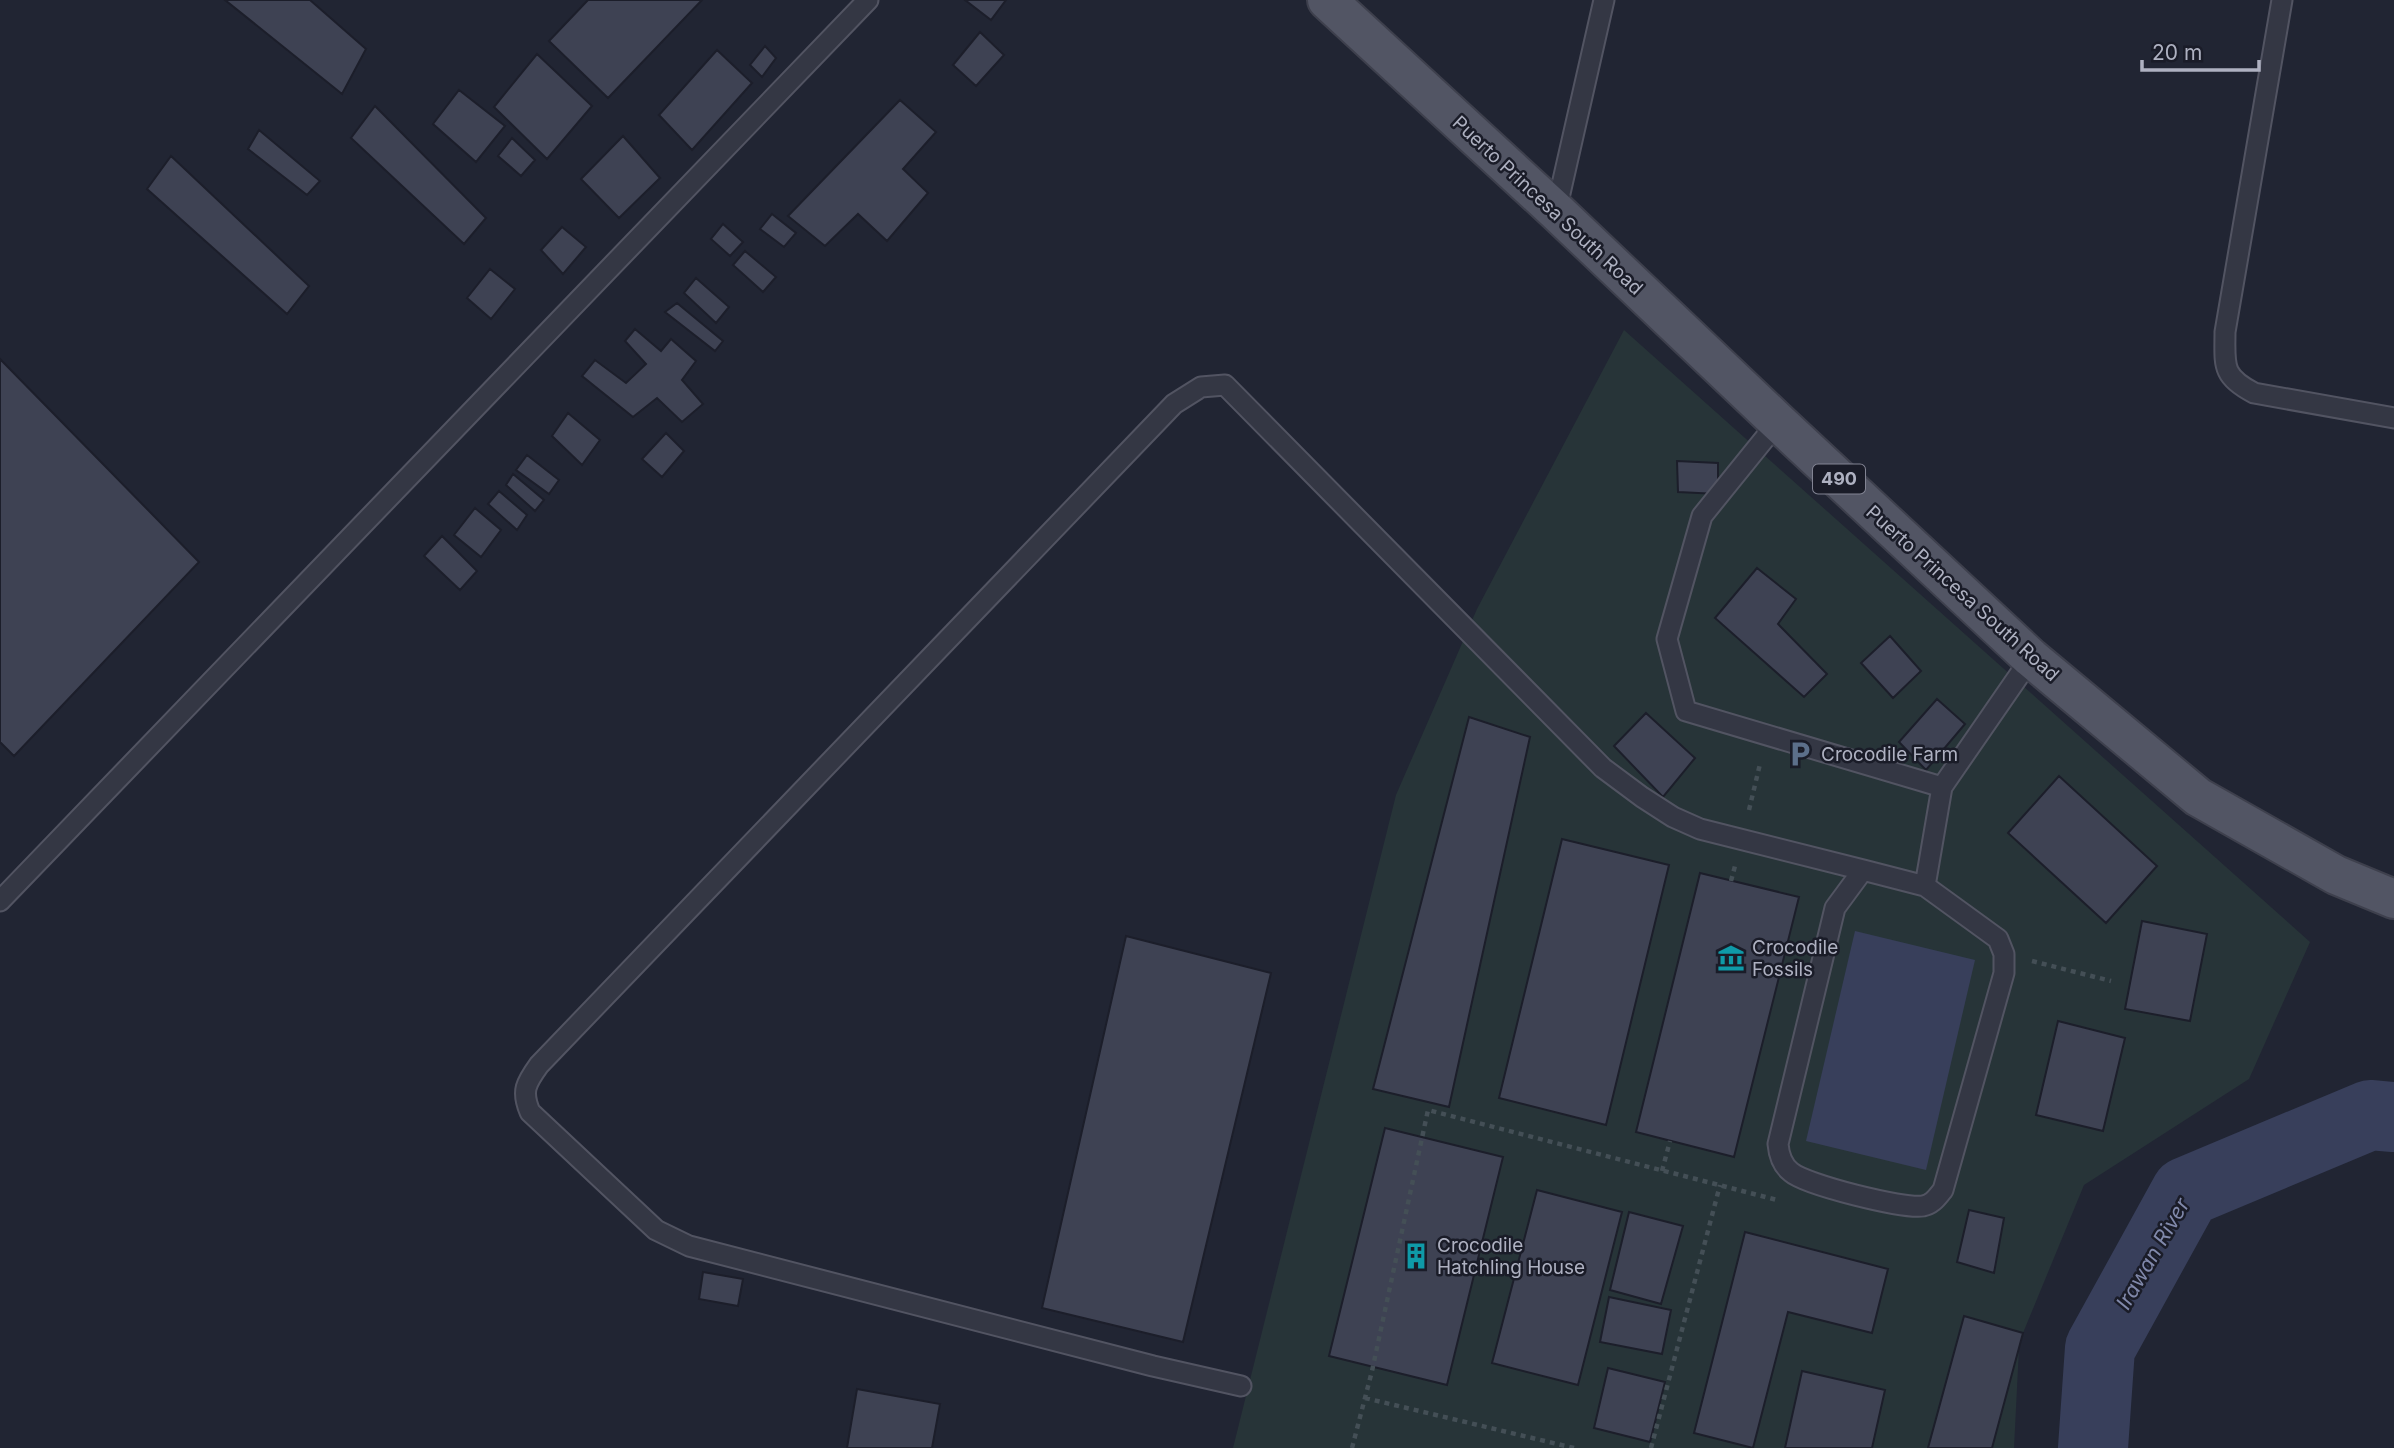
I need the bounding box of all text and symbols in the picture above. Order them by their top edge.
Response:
scale bar [2142,28,2259,72]
text: 20 m [2152,40,2202,65]
street label: Puerto Princesa South Road [1448,111,1647,300]
road number: 490 [1813,464,1865,494]
street label: Puerto Princesa South Road [1862,501,2064,686]
parking icon: Crocodile Farm [1785,739,1815,769]
place label: Crocodile Farm [1821,743,1958,766]
place label: Crocodile Fossils [1752,936,1838,981]
museum icon: Crocodile Fossils [1716,943,1746,973]
water label: Irawan River [2111,1193,2195,1314]
place label: Crocodile Hatchling House [1437,1234,1585,1279]
building icon: Crocodile Hatchling House [1401,1241,1431,1271]

